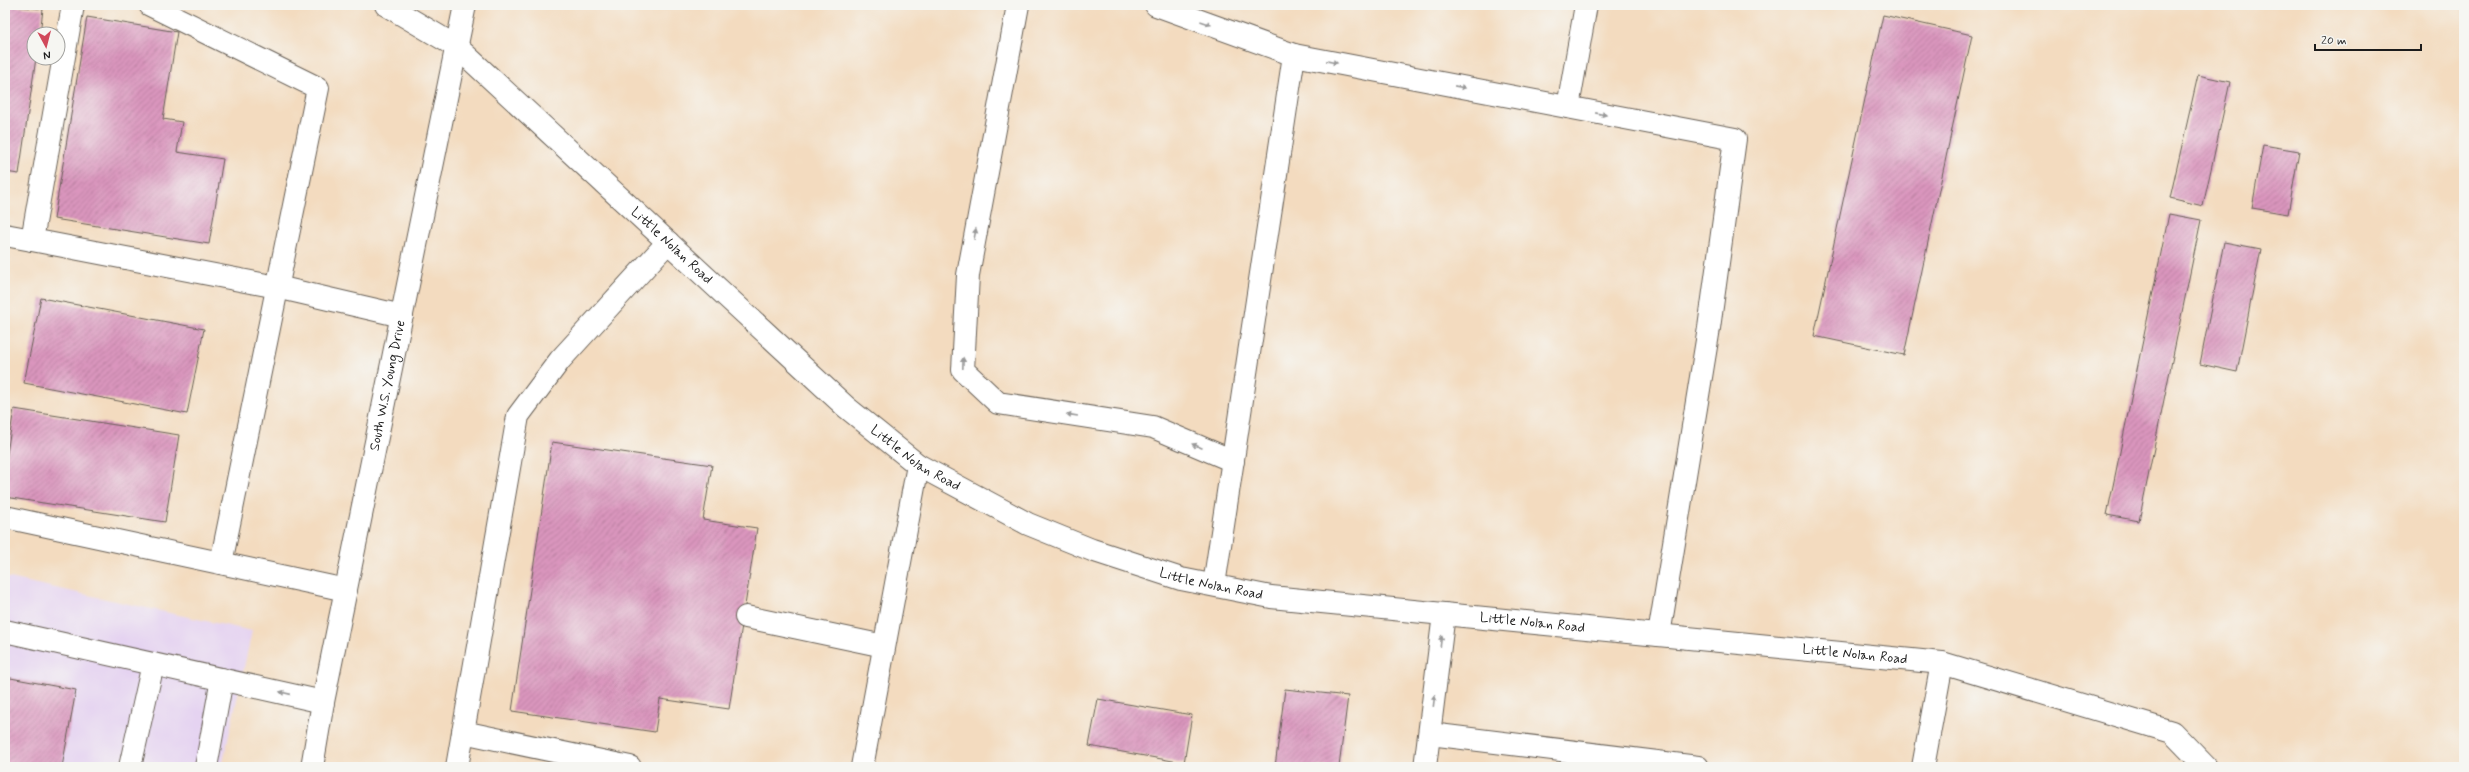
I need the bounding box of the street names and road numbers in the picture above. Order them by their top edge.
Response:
street label: Little Nolan Road [627,203,717,288]
street label: South W.S. Young Drive [365,318,410,452]
street label: Little Nolan Road [867,421,964,495]
street label: Little Nolan Road [1157,564,1264,604]
street label: Little Nolan Road [1479,609,1586,637]
street label: Little Nolan Road [1802,640,1908,669]

